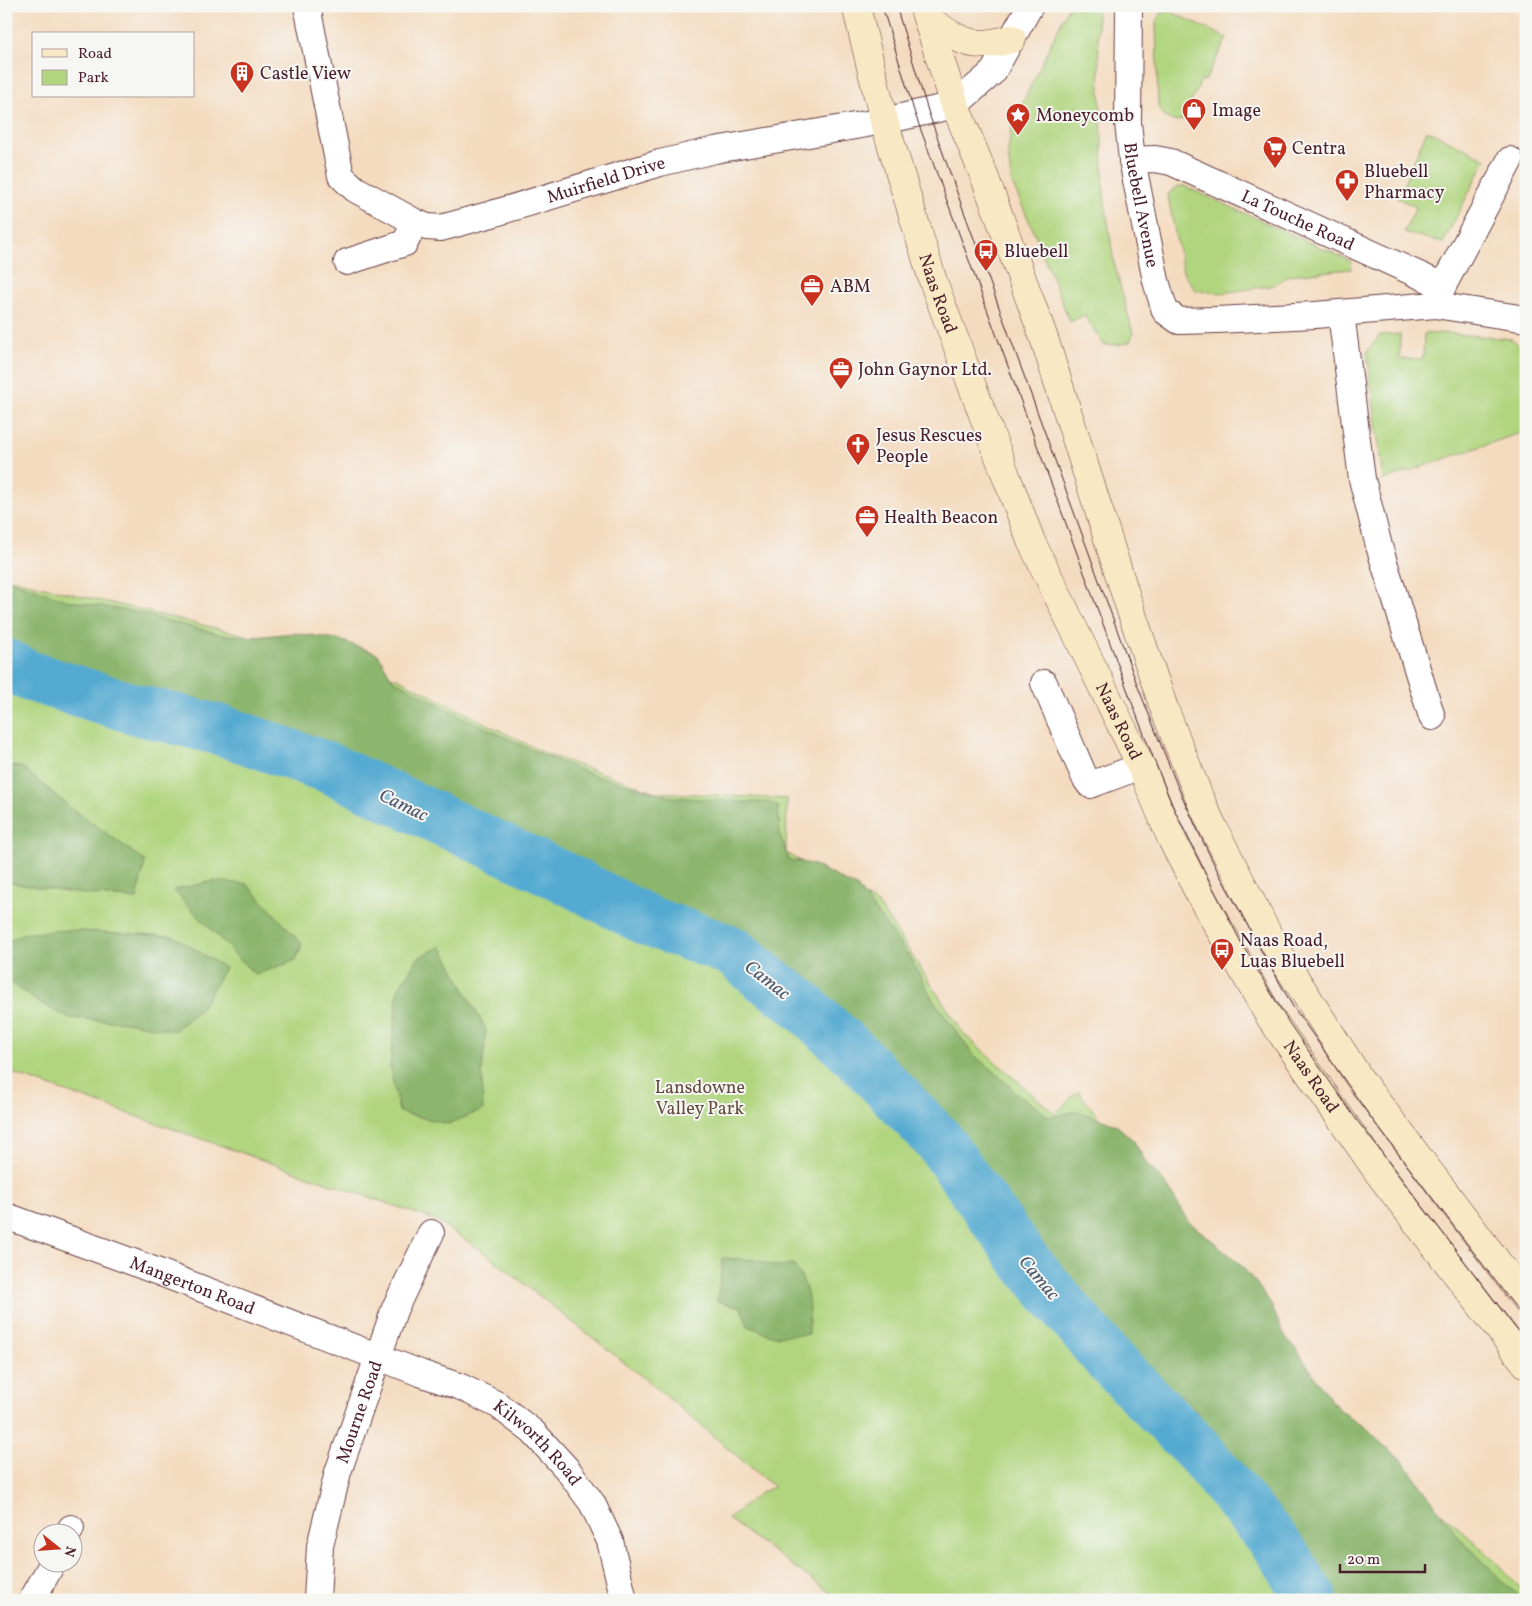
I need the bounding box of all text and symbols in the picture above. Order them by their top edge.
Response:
legend [32,32,195,98]
text: Road [78,44,112,65]
building icon: Castle View [229,60,255,94]
place label: Castle View [260,62,351,87]
text: Park [78,68,109,89]
shop icon: Image [1181,97,1207,131]
place label: Image [1212,99,1261,124]
place icon: Moneycomb [1005,102,1031,136]
place label: Moneycomb [1036,104,1134,129]
supermarket icon: Centra [1262,135,1288,169]
place label: Centra [1292,137,1346,162]
street label: Bluebell Avenue [1116,141,1164,270]
street label: Muirfield Drive [544,151,668,211]
place label: Bluebell Pharmacy [1364,160,1445,206]
pharmacy icon: Bluebell Pharmacy [1334,168,1360,202]
street label: La Touche Road [1237,185,1358,258]
bus stop icon: Bluebell [973,238,999,272]
place label: Bluebell [1004,240,1068,265]
street label: Naas Road [911,251,963,337]
office icon: ABM [799,273,825,307]
place label: ABM [830,275,871,300]
office icon: John Gaynor Ltd. [828,356,854,390]
place label: John Gaynor Ltd. [858,358,992,383]
place label: Jesus Rescues People [876,424,982,470]
church icon: Jesus Rescues People [845,432,871,466]
office icon: Health Beacon [854,504,880,538]
place label: Health Beacon [884,506,998,531]
street label: Naas Road [1088,679,1147,765]
water label: Camac [374,783,432,829]
place label: Naas Road, Luas Bluebell [1240,929,1345,975]
bus stop icon: Naas Road, Luas Bluebell [1209,937,1235,971]
water label: Camac [738,954,795,1007]
street label: Naas Road [1276,1036,1344,1119]
park label: Lansdowne Valley Park [655,1076,745,1122]
water label: Camac [1012,1250,1065,1306]
street label: Mangerton Road [126,1251,258,1322]
street label: Mourne Road [331,1358,390,1467]
street label: Kilworth Road [487,1395,586,1492]
north arrow [32,1524,82,1574]
scale bar [1340,1541,1424,1573]
text: N [58,1544,80,1559]
text: 20 m [1347,1550,1380,1571]

